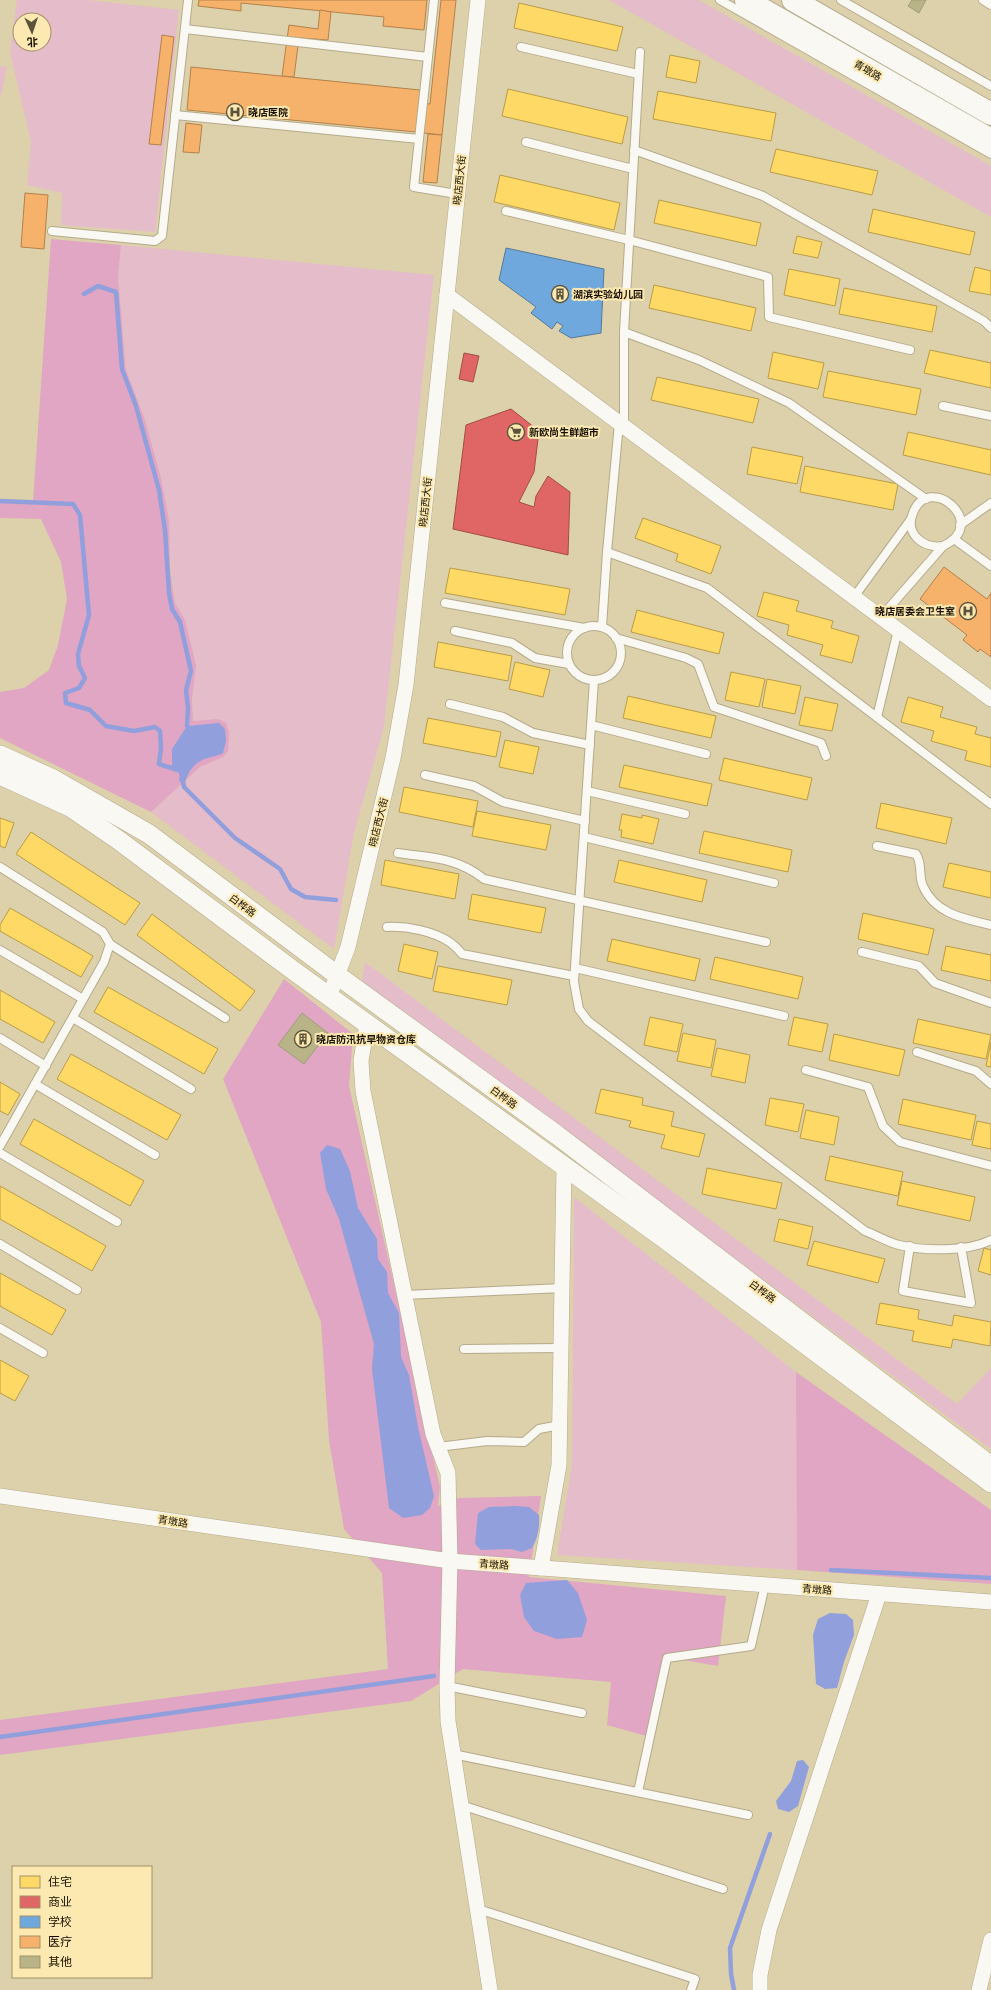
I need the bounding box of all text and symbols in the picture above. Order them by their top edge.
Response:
north arrow [12,12,52,52]
text: 北 [27,36,38,48]
street label: 青墩路 [852,58,883,83]
hospital icon: 晓店医院 [225,102,245,122]
place label: 晓店医院 [248,107,288,118]
street label: 晓店西大街 [451,155,468,205]
building icon: 湖滨实验幼儿园 [550,284,570,304]
place label: 湖滨实验幼儿园 [573,288,643,300]
supermarket icon: 新欧尚生鲜超市 [506,422,526,442]
place label: 新欧尚生鲜超市 [529,427,599,438]
street label: 晓店西大街 [417,477,434,527]
hospital icon: 晓店居委会卫生室 [958,601,978,621]
place label: 晓店居委会卫生室 [875,606,955,617]
street label: 晓店西大街 [367,797,390,848]
street label: 白桦路 [227,892,258,919]
building icon: 晓店防汛抗旱物资仓库 [293,1029,313,1049]
place label: 晓店防汛抗旱物资仓库 [316,1033,416,1045]
street label: 白桦路 [488,1084,519,1111]
street label: 白桦路 [747,1278,778,1305]
street label: 青墩路 [157,1514,189,1529]
street label: 青墩路 [479,1558,509,1571]
street label: 青墩路 [802,1583,832,1596]
legend [12,1866,152,1978]
text: 住宅 [48,1875,72,1889]
text: 商业 [48,1895,72,1909]
text: 学校 [48,1915,72,1929]
text: 医疗 [48,1935,72,1949]
text: 其他 [48,1955,72,1969]

